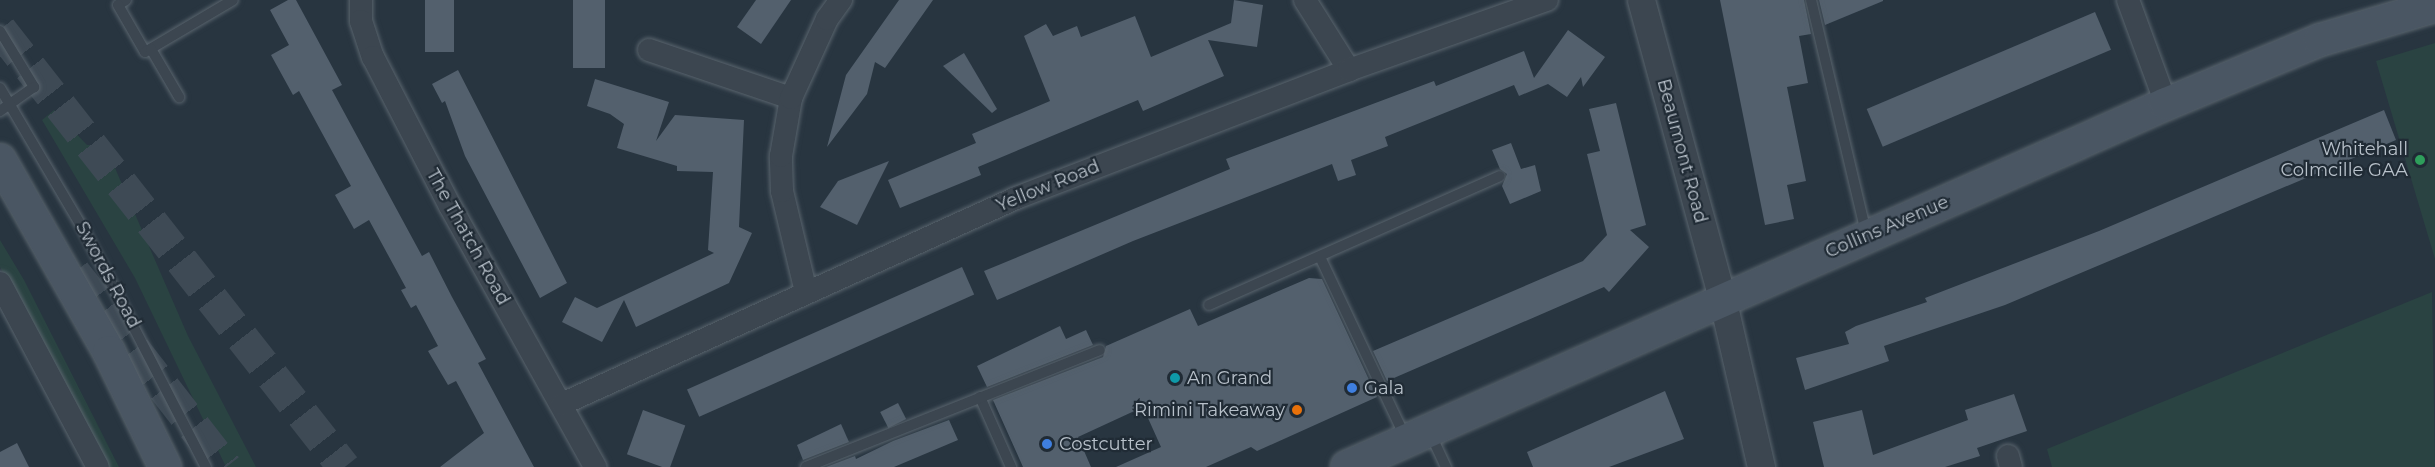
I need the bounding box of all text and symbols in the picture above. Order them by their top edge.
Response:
street label: Beaumont Road [1652,76,1712,226]
place label: Whitehall Colmcille GAA [2280,139,2408,182]
marker: Whitehall Colmcille GAA [2413,153,2427,167]
street label: Yellow Road [993,155,1103,217]
street label: The Thatch Road [422,165,514,309]
street label: Collins Avenue [1822,191,1952,263]
street label: Swords Road [71,218,145,332]
place label: An Grand [1187,367,1272,389]
marker: An Grand [1168,371,1182,385]
place label: Gala [1364,377,1404,399]
marker: Gala [1345,381,1359,395]
place label: Rimini Takeaway [1134,399,1285,421]
marker: Rimini Takeaway [1290,403,1304,417]
place label: Costcutter [1059,433,1153,455]
marker: Costcutter [1040,437,1054,451]

